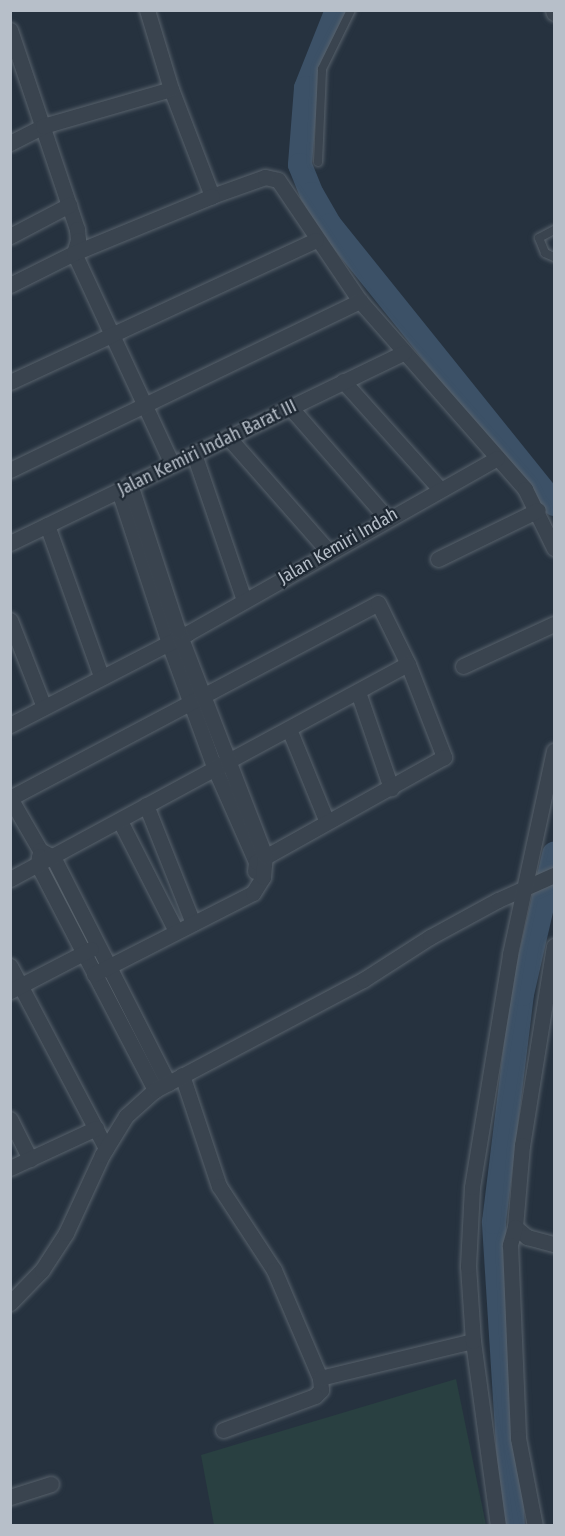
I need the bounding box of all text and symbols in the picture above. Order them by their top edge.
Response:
street label: Jalan Kemiri Indah Barat III [114,395,300,501]
street label: Jalan Kemiri Indah [274,503,402,589]

